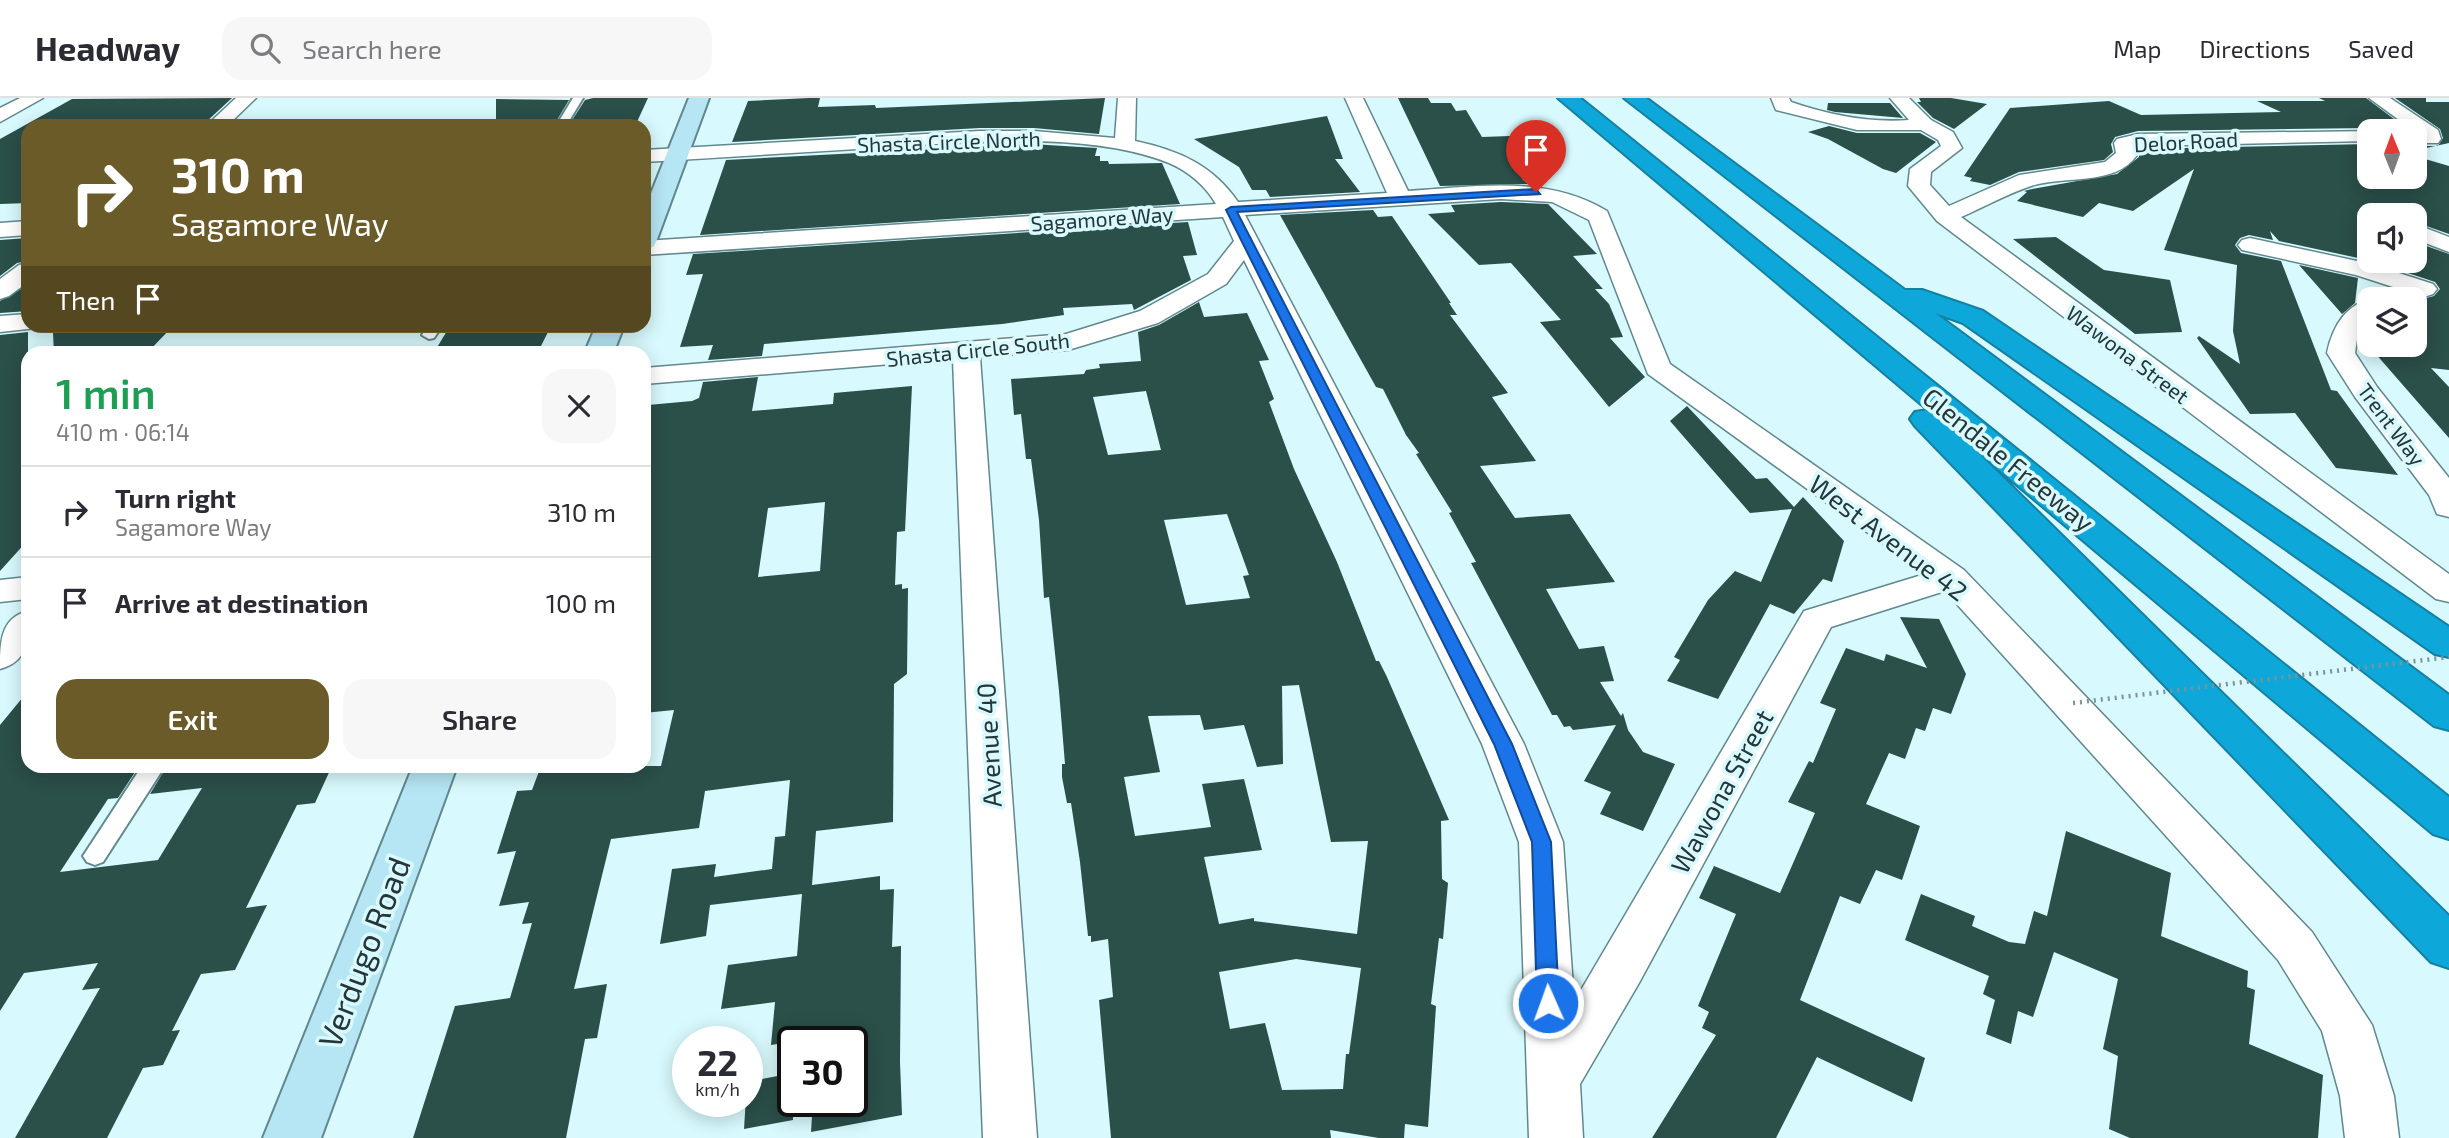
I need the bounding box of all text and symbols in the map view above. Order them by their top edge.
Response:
search box [222,17,712,80]
text: Headway [35,28,180,68]
icon: search [246,29,284,67]
text: Search here [302,33,442,64]
text: Map [2113,34,2161,63]
text: Directions [2199,34,2310,63]
text: Saved [2348,34,2414,63]
north arrow [2357,119,2427,189]
map controls [2357,119,2427,357]
pin [1506,120,1566,192]
street label: Shasta Circle North [857,125,1041,157]
street label: Delor Road [2133,126,2239,156]
icon: arrive [1517,131,1555,169]
text: 310 m [171,144,305,203]
icon: right [56,147,147,238]
street label: Sagamore Way [1030,201,1174,235]
button: sound [2357,203,2427,273]
text: Sagamore Way [171,204,389,242]
icon: arrive [129,280,167,318]
text: Then [56,284,115,315]
button: layers [2357,287,2427,357]
street label: Wawona Street [2062,300,2194,408]
street label: Shasta Circle South [885,327,1071,371]
text: 1 min [56,367,156,417]
button: close [542,369,616,443]
street label: Trent Way [2353,378,2431,470]
street label: Glendale Freeway [1917,381,2101,538]
text: 410 m · 06:14 [56,418,190,446]
street label: West Avenue 42 [1804,467,1974,607]
text: Turn right [115,482,236,513]
icon: right [56,493,94,531]
text: 310 m [547,496,616,527]
text: Sagamore Way [115,513,272,541]
icon: arrive [56,584,94,622]
text: Arrive at destination [115,587,368,618]
text: 100 m [546,587,616,618]
button: Exit [56,679,329,759]
button: Share [343,679,616,759]
street label: Avenue 40 [969,682,1007,808]
street label: Wawona Street [1663,704,1779,878]
street label: Verdugo Road [309,851,417,1053]
position arrow [1511,966,1585,1040]
speed limit sign: 30 [777,1026,868,1117]
text: 22 [697,1041,738,1083]
text: km/h [695,1078,740,1100]

